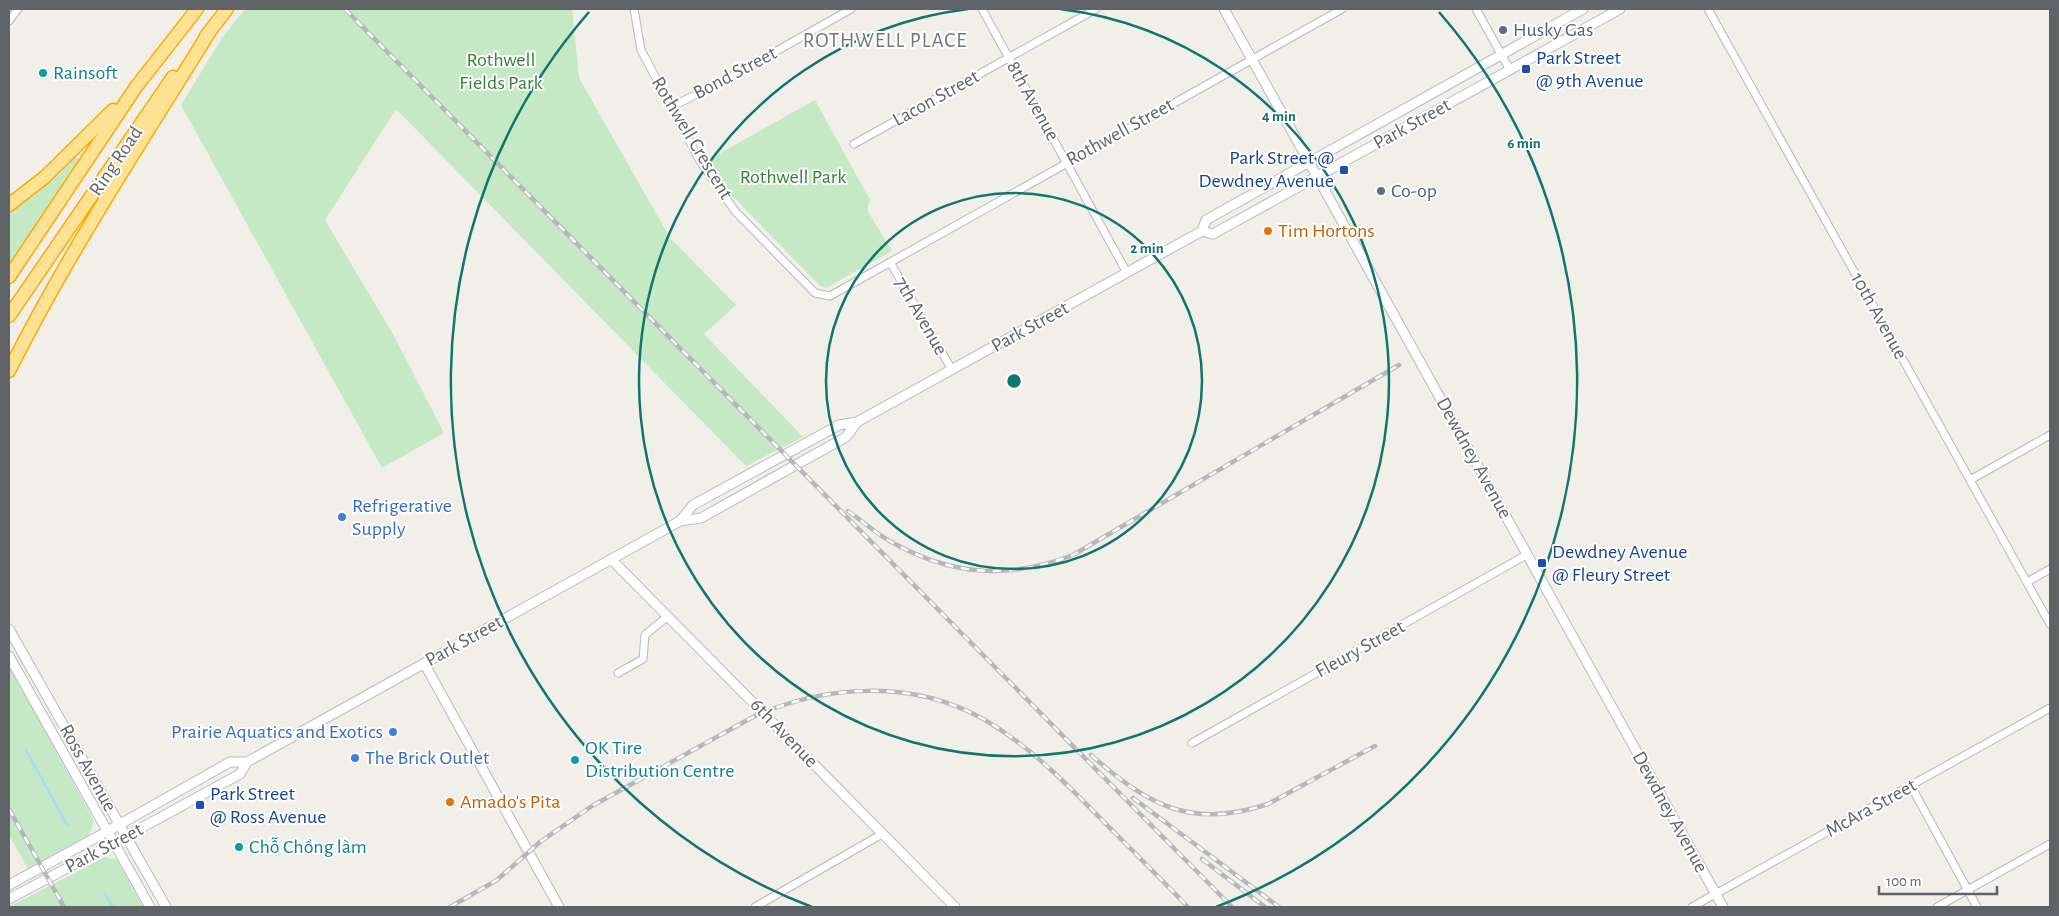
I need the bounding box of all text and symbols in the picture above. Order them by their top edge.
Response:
place label: Husky Gas [1513,20,1593,40]
marker: Husky Gas [1497,24,1509,36]
district label: ROTHWELL PLACE [803,30,967,51]
street label: Bond Street [690,42,781,103]
place label: Park Street @ 9th Avenue [1536,48,1644,91]
park label: Rothwell Fields Park [459,50,543,93]
street label: 8th Avenue [1003,58,1063,144]
place label: Rainsoft [53,63,118,83]
marker: Park Street @ 9th Avenue [1520,63,1532,75]
street label: Lacon Street [889,66,983,130]
marker: Rainsoft [37,67,49,79]
street label: Rothwell Crescent [648,73,737,203]
street label: Rothwell Street [1063,94,1178,170]
street label: Park Street [1370,94,1455,153]
text: 4 min [1262,109,1296,124]
street label: Ring Road [86,123,146,199]
text: 6 min [1507,136,1541,151]
place label: Park Street @ Dewdney Avenue [1199,148,1334,191]
marker: Park Street @ Dewdney Avenue [1338,164,1350,176]
park label: Rothwell Park [740,167,846,187]
place label: Co-op [1391,181,1437,201]
marker: Co-op [1375,185,1387,197]
place label: Tim Hortons [1278,221,1375,241]
marker: Tim Hortons [1262,225,1274,237]
text: 2 min [1130,241,1164,256]
street label: 10th Avenue [1847,269,1911,363]
street label: 7th Avenue [891,273,951,359]
street label: Park Street [988,297,1073,356]
centre of rings [1005,372,1023,390]
street label: Dewdney Avenue [1432,394,1516,522]
place label: Refrigerative Supply [352,496,452,539]
marker: Refrigerative Supply [336,511,348,523]
place label: Dewdney Avenue @ Fleury Street [1552,542,1687,585]
marker: Dewdney Avenue @ Fleury Street [1536,557,1548,569]
street label: Park Street [422,611,507,670]
street label: Fleury Street [1312,616,1408,682]
street label: 6th Avenue [746,694,822,772]
street label: Ross Avenue [56,721,120,815]
place label: Prairie Aquatics and Exotics [171,722,383,742]
marker: Prairie Aquatics and Exotics [387,726,399,738]
place label: OK Tire Distribution Centre [585,738,734,781]
place label: The Brick Outlet [365,748,490,768]
street label: Dewdney Avenue [1628,748,1712,876]
marker: The Brick Outlet [349,752,361,764]
marker: OK Tire Distribution Centre [569,754,581,766]
street label: McAra Street [1822,775,1920,841]
place label: Park Street @ Ross Avenue [210,784,326,827]
place label: Amado's Pita [460,792,561,812]
marker: Amado's Pita [444,796,456,808]
marker: Park Street @ Ross Avenue [194,799,206,811]
street label: Park Street [62,819,147,877]
place label: Chỗ Chồng làm [249,837,367,857]
marker: Chỗ Chồng làm [233,841,245,853]
scale bar [1879,864,1996,896]
text: 100 m [1886,874,1921,889]

